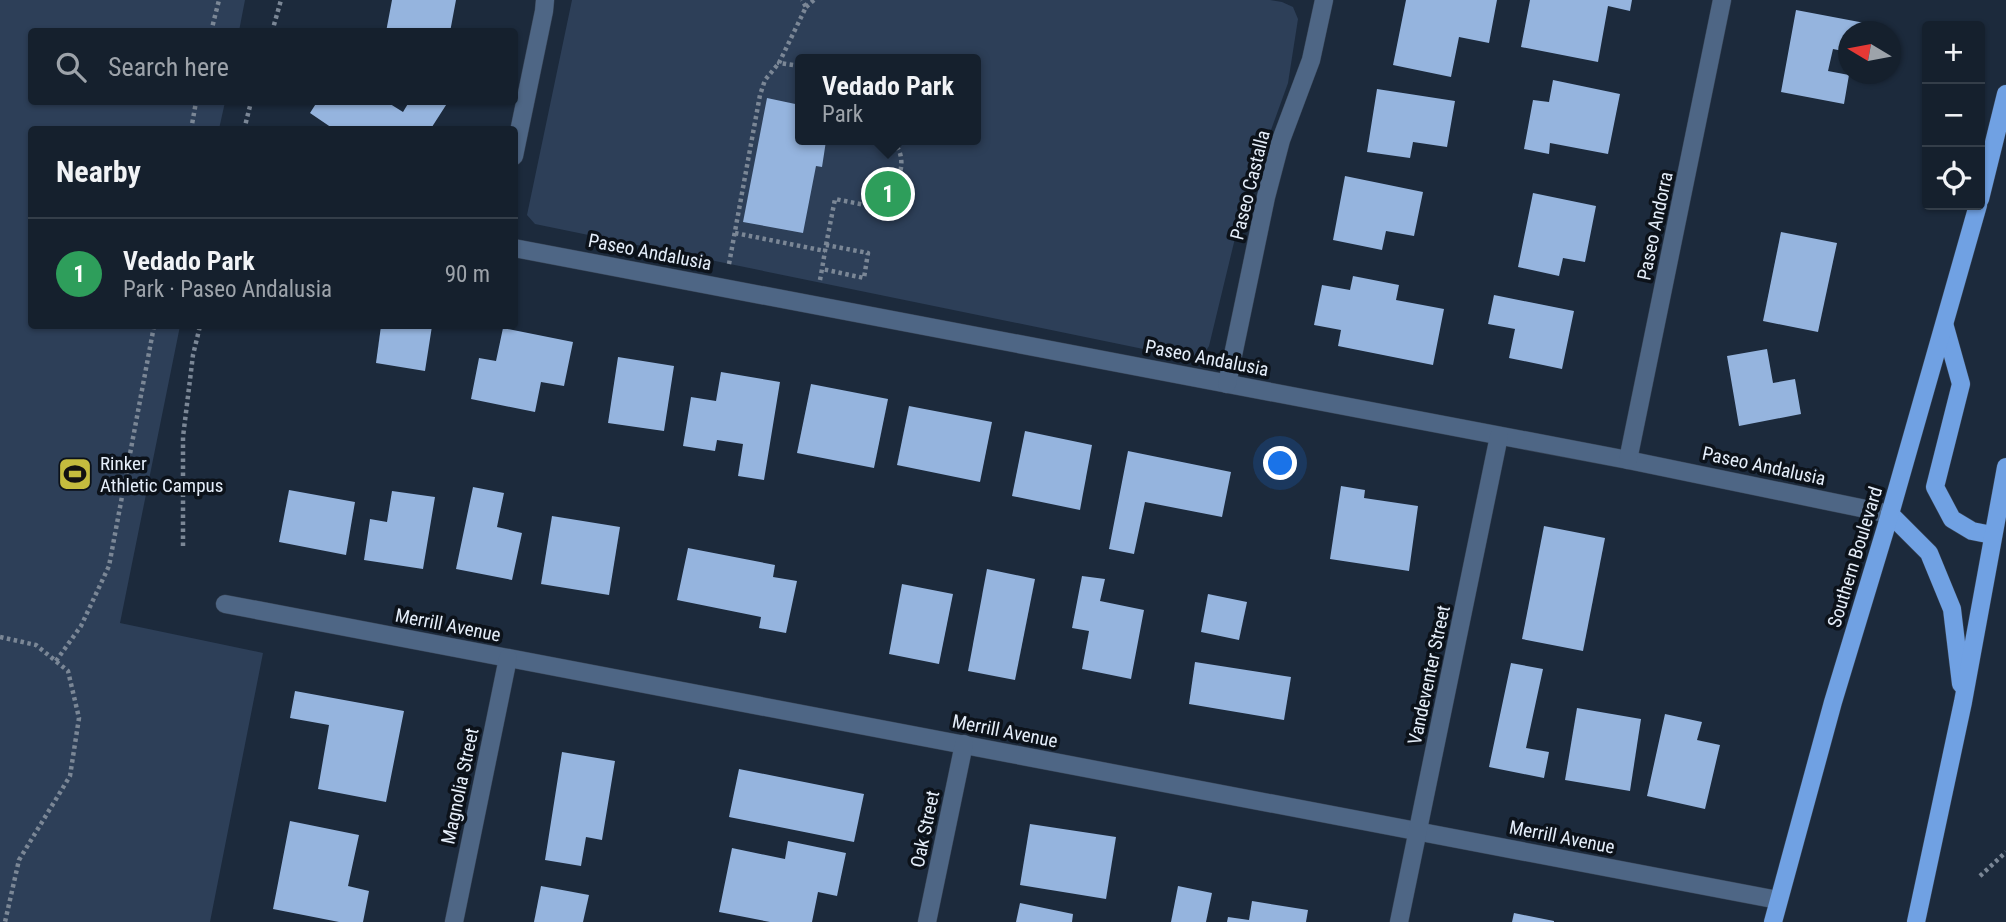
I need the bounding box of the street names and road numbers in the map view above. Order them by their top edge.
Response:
street label: Paseo Castalla [1225,128,1275,242]
street label: Paseo Andorra [1632,170,1678,282]
street label: Paseo Andalusia [586,229,714,275]
street label: Paseo Andalusia [1143,335,1271,381]
street label: Paseo Andalusia [1700,442,1828,490]
street label: Southern Boulevard [1823,484,1887,630]
street label: Vandeventer Street [1403,603,1455,747]
street label: Merrill Avenue [393,604,503,647]
street label: Merrill Avenue [950,710,1060,753]
street label: Magnolia Street [436,726,484,846]
street label: Oak Street [906,788,944,870]
street label: Merrill Avenue [1507,816,1617,859]

